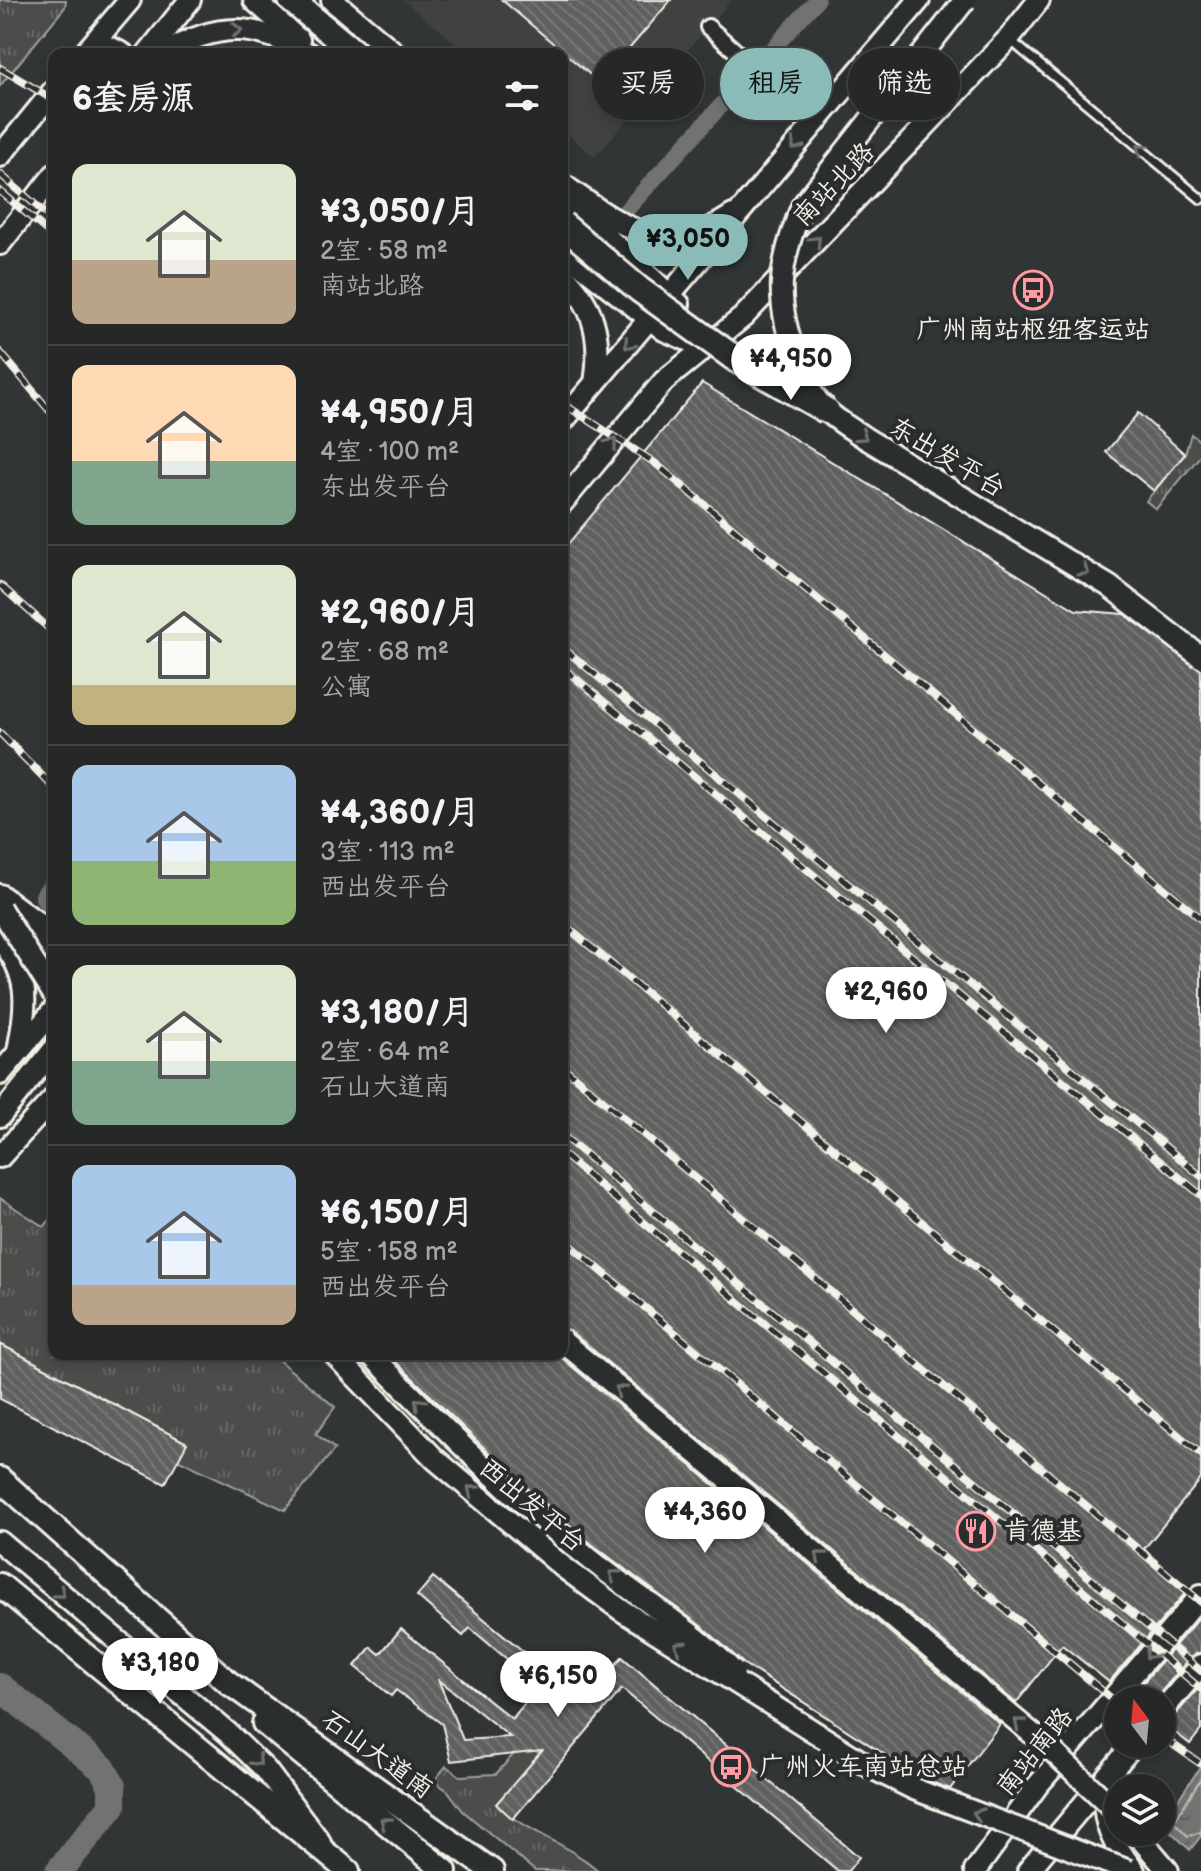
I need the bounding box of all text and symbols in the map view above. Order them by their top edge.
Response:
one-way arrow [231,21,244,39]
chip: 买房 [592,48,704,120]
chip: 租房 [720,48,832,120]
chip: 筛选 [848,48,960,120]
icon: filters [500,74,544,118]
text: 6套房源 [72,78,195,119]
one-way arrow [791,136,806,150]
street label: 南站北路 [787,137,881,233]
one-way arrow [1136,144,1150,159]
text: ¥3,050/月 [320,191,481,232]
icon: home [136,196,232,292]
pin: ¥3,050 [623,214,753,282]
text: ¥3,050 [646,224,730,255]
text: 2室 · 58 m² [320,236,448,267]
one-way arrow [807,236,822,250]
bus stop icon: 广州南站枢纽客运站 [1012,269,1054,311]
text: 南站北路 [320,271,424,302]
place label: 广州南站枢纽客运站 [916,315,1150,346]
pin: ¥4,950 [726,334,856,402]
one-way arrow [624,335,639,350]
text: ¥4,950 [749,344,833,375]
text: ¥4,950/月 [320,392,479,433]
icon: home [136,397,232,493]
street label: 东出发平台 [883,411,1011,505]
one-way arrow [853,426,867,441]
text: 4室 · 100 m² [320,437,459,468]
one-way arrow [602,437,617,452]
text: 东出发平台 [320,472,450,503]
one-way arrow [1075,561,1090,577]
text: ¥2,960/月 [320,592,481,633]
icon: home [136,597,232,693]
text: 2室 · 68 m² [320,637,449,668]
text: 公寓 [320,672,372,703]
text: ¥4,360/月 [320,792,480,833]
icon: home [136,797,232,893]
text: 3室 · 113 m² [320,837,455,868]
text: 西出发平台 [320,872,450,903]
pin: ¥2,960 [821,967,951,1035]
text: ¥2,960 [844,977,928,1008]
text: ¥3,180/月 [320,992,475,1033]
icon: home [136,997,232,1093]
text: 2室 · 64 m² [320,1037,450,1068]
text: 石山大道南 [320,1072,450,1103]
text: ¥6,150/月 [320,1192,474,1233]
icon: home [136,1197,232,1293]
text: 5室 · 158 m² [320,1237,458,1268]
text: 西出发平台 [320,1272,450,1303]
one-way arrow [614,1385,629,1399]
one-way arrow [414,1398,429,1413]
street label: 西出发平台 [472,1452,592,1560]
one-way arrow [466,1485,481,1500]
pin: ¥4,360 [640,1487,770,1555]
text: ¥4,360 [663,1497,747,1528]
restaurant icon: 肯德基 [955,1510,997,1552]
place label: 肯德基 [1004,1516,1082,1547]
one-way arrow [814,1551,829,1566]
one-way arrow [609,1570,623,1585]
one-way arrow [51,1583,65,1598]
pin: ¥3,180 [95,1638,225,1706]
one-way arrow [673,1641,687,1656]
one-way arrow [1145,1645,1160,1660]
text: ¥3,180 [120,1648,200,1679]
pin: ¥6,150 [493,1651,623,1719]
text: ¥6,150 [518,1661,598,1692]
north arrow [1104,1686,1176,1758]
map controls [1104,1686,1176,1846]
street label: 南站南路 [990,1702,1080,1802]
street label: 石山大道南 [315,1704,439,1806]
one-way arrow [1014,1718,1029,1733]
bus stop icon: 广州火车南站总站 [710,1746,752,1788]
one-way arrow [248,1752,262,1767]
place label: 广州火车南站总站 [759,1752,967,1783]
button: layers [1104,1774,1176,1846]
one-way arrow [972,1807,986,1824]
one-way arrow [380,1817,394,1832]

